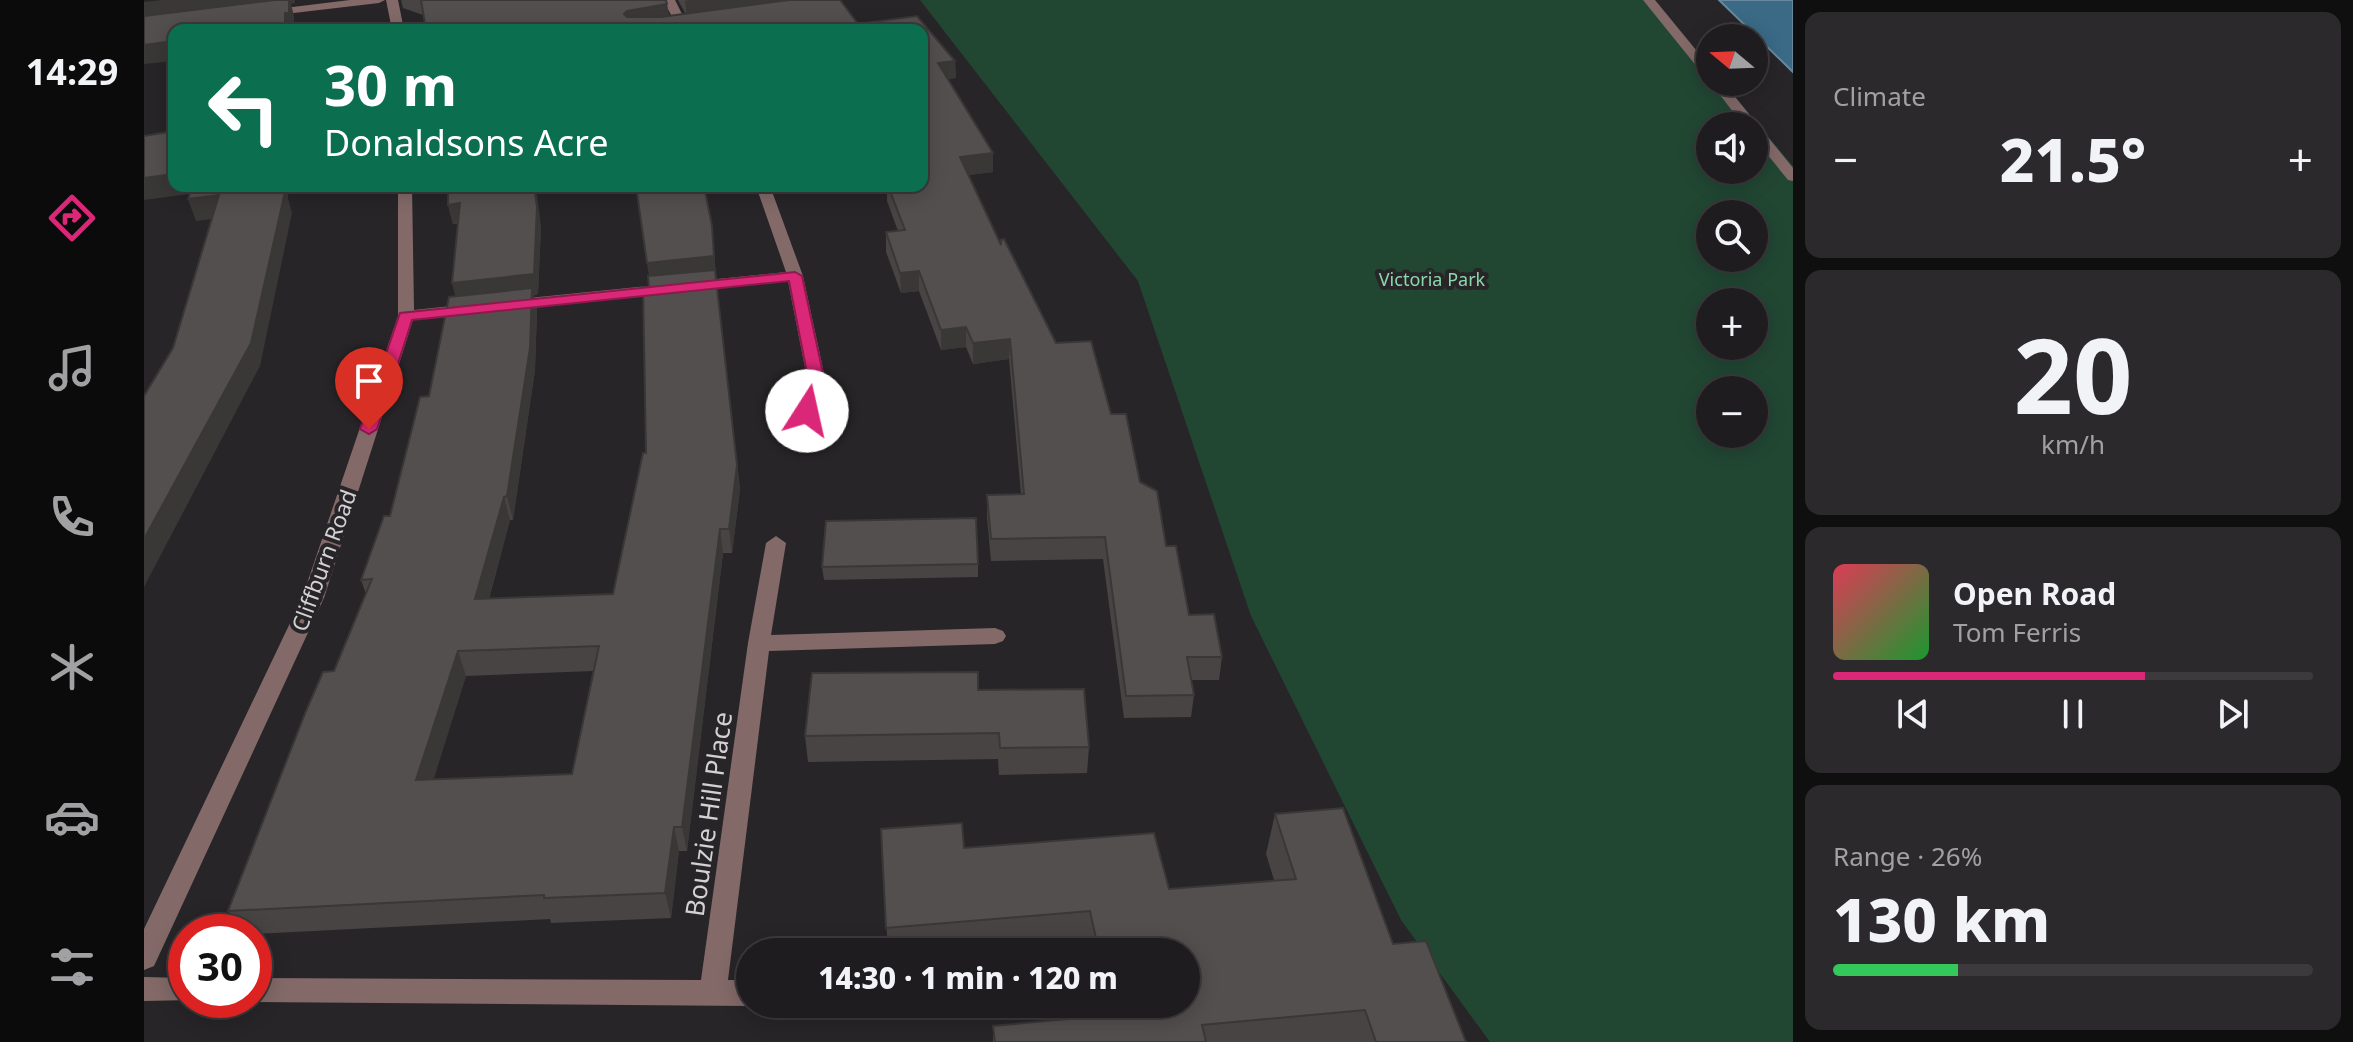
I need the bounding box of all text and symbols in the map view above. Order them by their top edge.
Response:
north arrow [1696,24,1768,96]
map controls [1696,24,1768,448]
text: 30 m [324,46,457,122]
text: 14:29 [26,47,118,96]
icon: left [192,56,296,160]
text: Climate [1833,78,1926,114]
button: sound [1696,112,1768,184]
text: Donaldsons Acre [324,118,609,167]
text: 21.5° [2000,118,2146,200]
text: − [1833,129,1858,189]
text: + [2288,129,2313,189]
icon: directions [44,190,100,246]
button: search [1696,200,1768,272]
park label: Victoria Park [1379,267,1486,291]
button: + [1696,288,1768,360]
text: 20 [2014,303,2132,444]
icon: music [44,340,100,396]
pin [335,347,403,429]
icon: arrive [347,359,391,403]
position arrow [765,369,849,453]
button: − [1696,376,1768,448]
text: km/h [2041,426,2105,462]
street label: Cliffburn Road [283,485,363,635]
icon: phone [44,489,100,545]
text: Open Road [1953,573,2116,614]
text: Tom Ferris [1953,614,2081,650]
icon: climate [44,639,100,695]
icon: previous [1891,692,1935,736]
icon: pause [2051,692,2095,736]
icon: next [2211,692,2255,736]
street label: Boulzie Hill Place [676,709,740,919]
icon: car [44,789,100,845]
text: Range · 26% [1833,838,1982,874]
text: 130 km [1833,878,2050,960]
speed limit sign: 30 [168,914,272,1018]
icon: filters [44,939,100,995]
text: 14:30 · 1 min · 120 m [818,957,1118,998]

